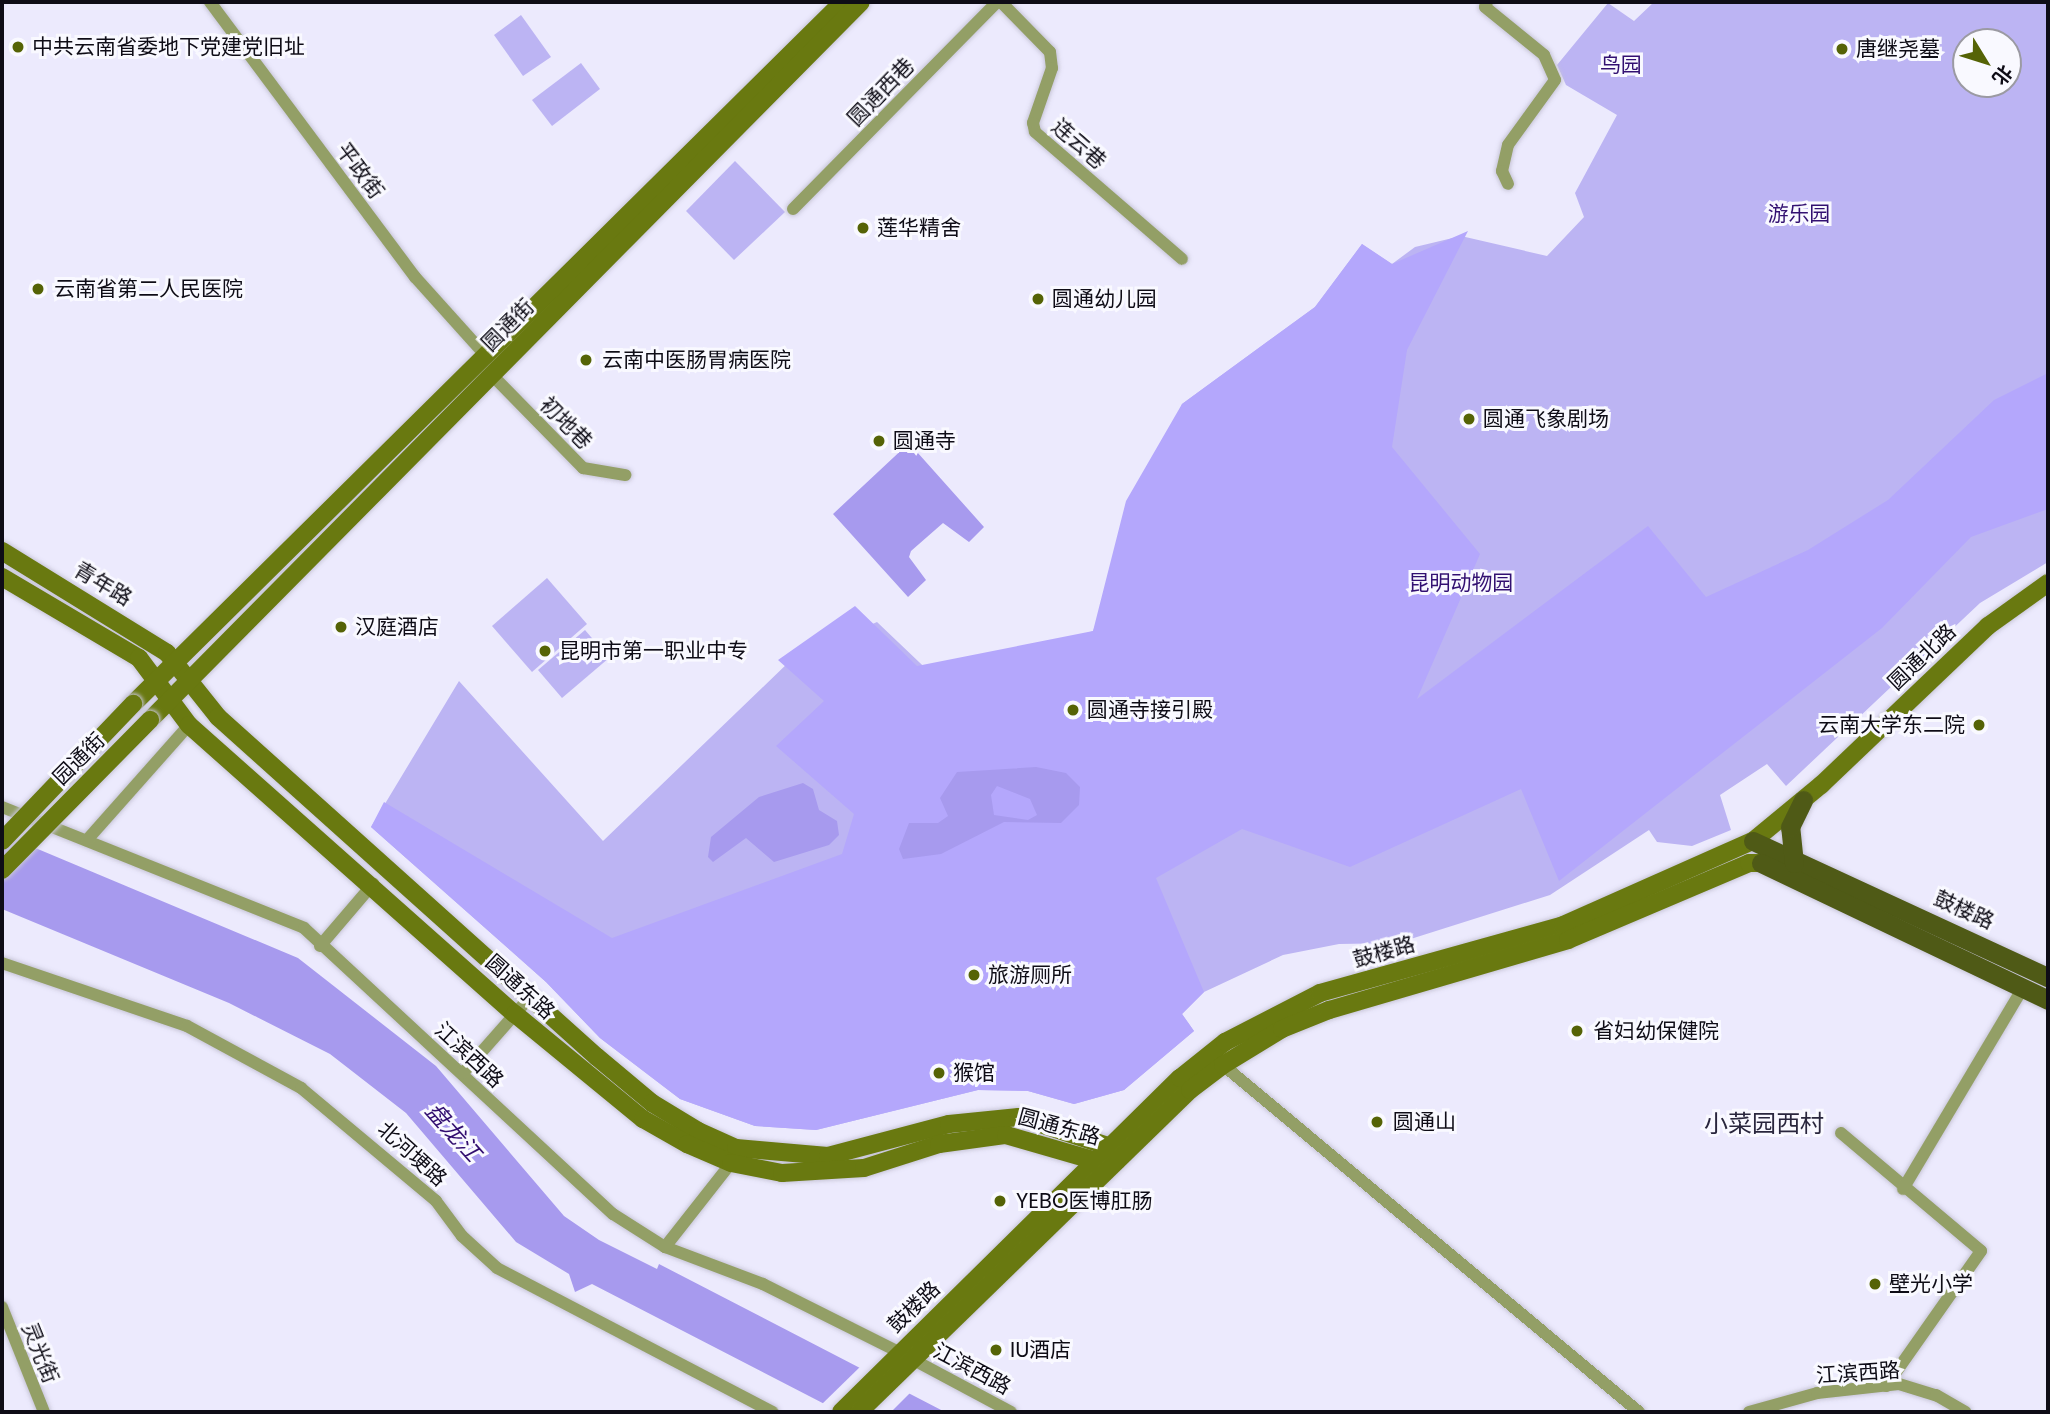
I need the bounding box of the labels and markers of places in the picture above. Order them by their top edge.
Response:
place label: 中共云南省委地下党建党旧址 [32,34,305,60]
place label: 唐继尧墓 [1856,36,1940,62]
marker: 中共云南省委地下党建党旧址 [10,39,26,55]
marker: 唐继尧墓 [1834,41,1850,57]
place label: 莲华精舍 [877,215,961,241]
marker: 莲华精舍 [855,220,871,236]
place label: 云南省第二人民医院 [54,276,243,302]
marker: 云南省第二人民医院 [28,279,48,299]
place label: 圆通幼儿园 [1052,286,1157,312]
marker: 圆通幼儿园 [1030,291,1046,307]
place label: 云南中医肠胃病医院 [602,347,791,373]
marker: 云南中医肠胃病医院 [576,350,596,370]
place label: 圆通飞象剧场 [1483,406,1609,432]
marker: 圆通飞象剧场 [1461,411,1477,427]
place label: 圆通寺 [893,428,956,454]
marker: 圆通寺 [871,433,887,449]
place label: 汉庭酒店 [355,614,439,640]
marker: 汉庭酒店 [333,619,349,635]
place label: 昆明市第一职业中专 [559,638,748,664]
marker: 昆明市第一职业中专 [537,643,553,659]
place label: 圆通寺接引殿 [1087,697,1213,723]
marker: 圆通寺接引殿 [1065,702,1081,718]
place label: 云南大学东二院 [1818,712,1965,738]
marker: 云南大学东二院 [1971,717,1987,733]
place label: 旅游厕所 [988,962,1072,988]
marker: 旅游厕所 [966,967,982,983]
place label: 省妇幼保健院 [1593,1018,1719,1044]
marker: 省妇幼保健院 [1567,1021,1587,1041]
place label: 猴馆 [953,1060,995,1086]
marker: 猴馆 [931,1065,947,1081]
place label: 圆通山 [1393,1109,1456,1135]
marker: 圆通山 [1367,1112,1387,1132]
place label: YEBO医博肛肠 [1016,1188,1152,1214]
marker: YEBO医博肛肠 [990,1191,1010,1211]
place label: 壁光小学 [1889,1271,1973,1297]
marker: 壁光小学 [1867,1276,1883,1292]
place label: IU酒店 [1010,1337,1071,1363]
marker: IU酒店 [988,1342,1004,1358]

